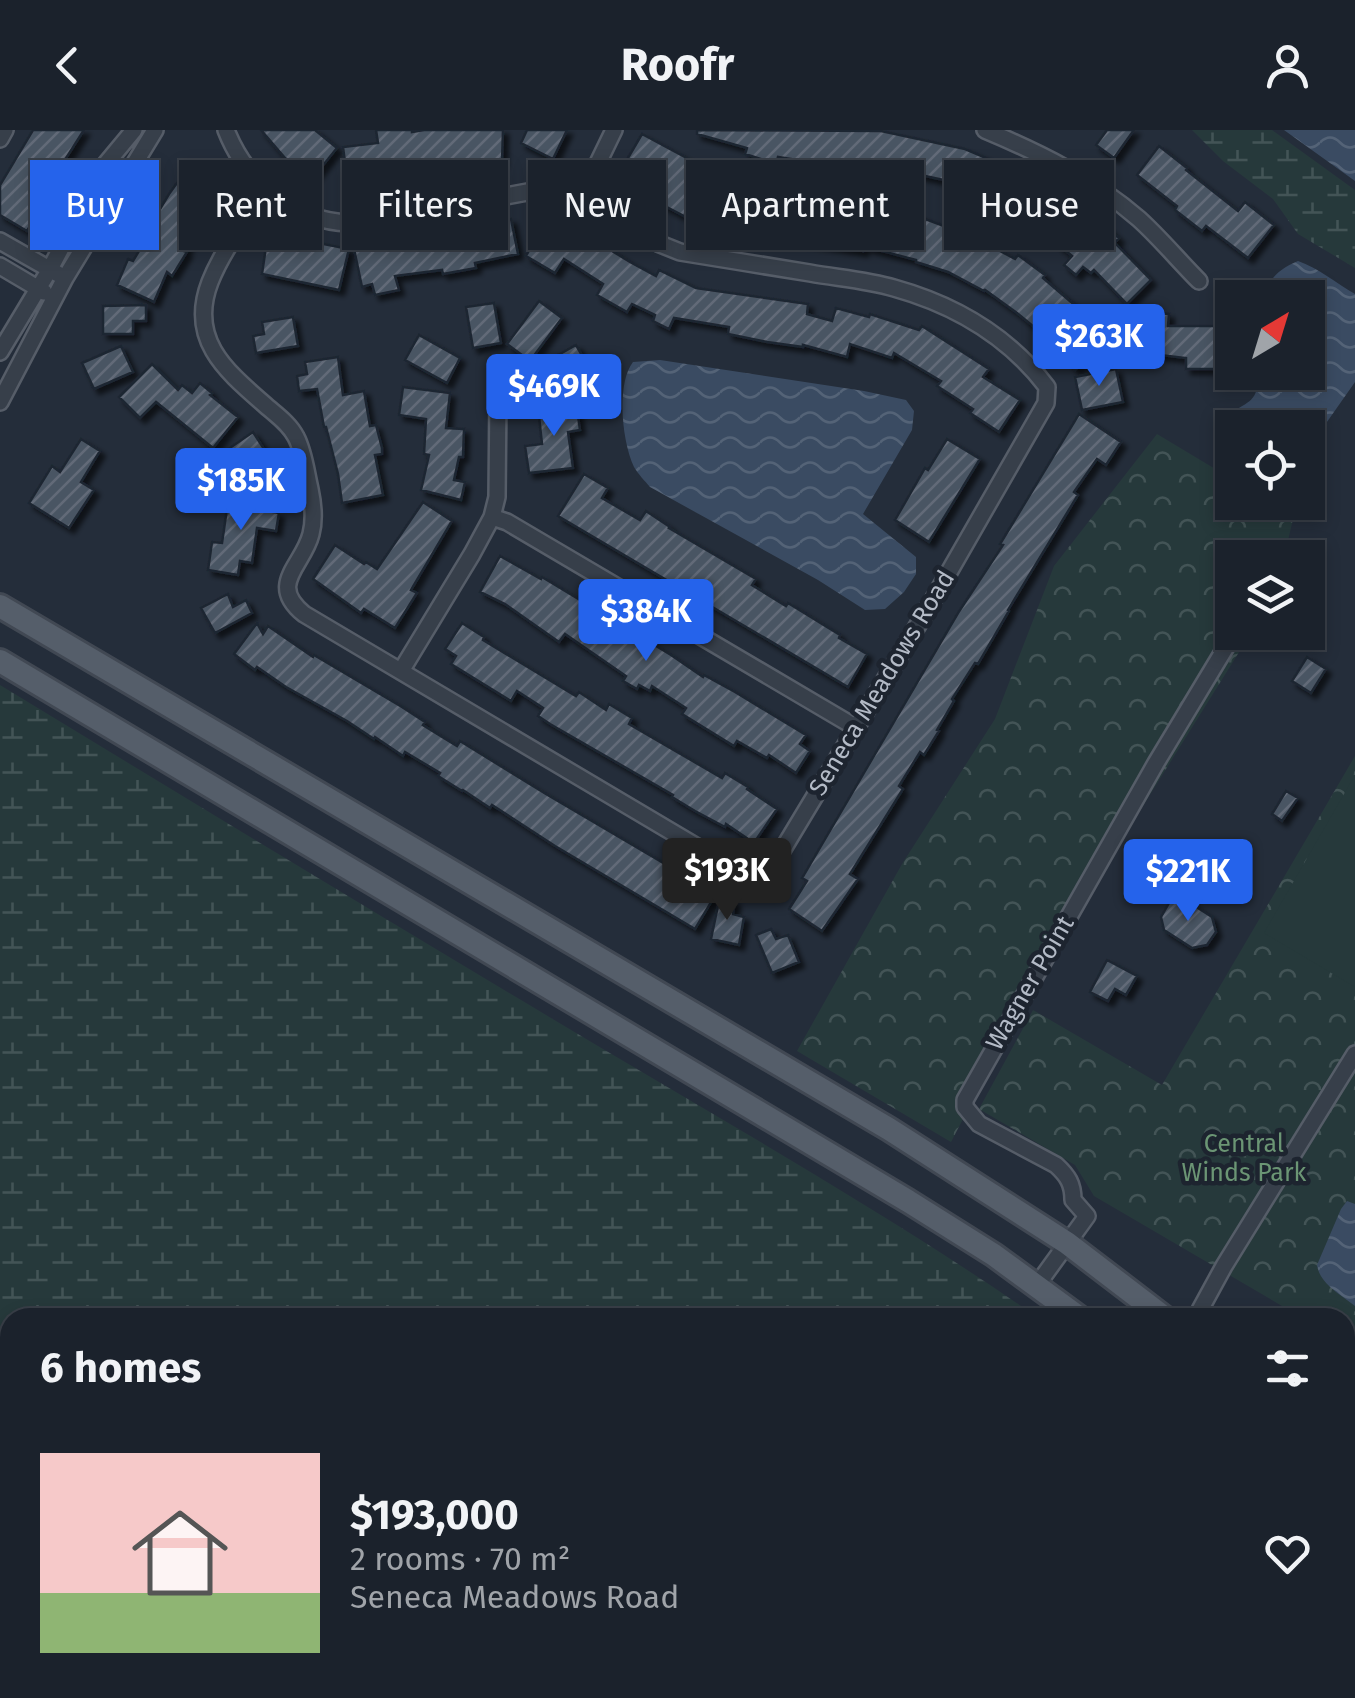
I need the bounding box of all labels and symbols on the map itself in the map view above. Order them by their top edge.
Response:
north arrow [1215,280,1325,390]
pin: $263K [1029,304,1169,389]
pin: $469K [484,354,624,439]
pin: $185K [171,448,311,533]
street label: Seneca Meadows Road [803,565,961,801]
pin: $384K [576,579,716,664]
pin: $193K [657,838,797,923]
pin: $221K [1118,839,1258,924]
street label: Wagner Point [980,910,1081,1055]
park label: Central Winds Park [1182,1129,1307,1188]

